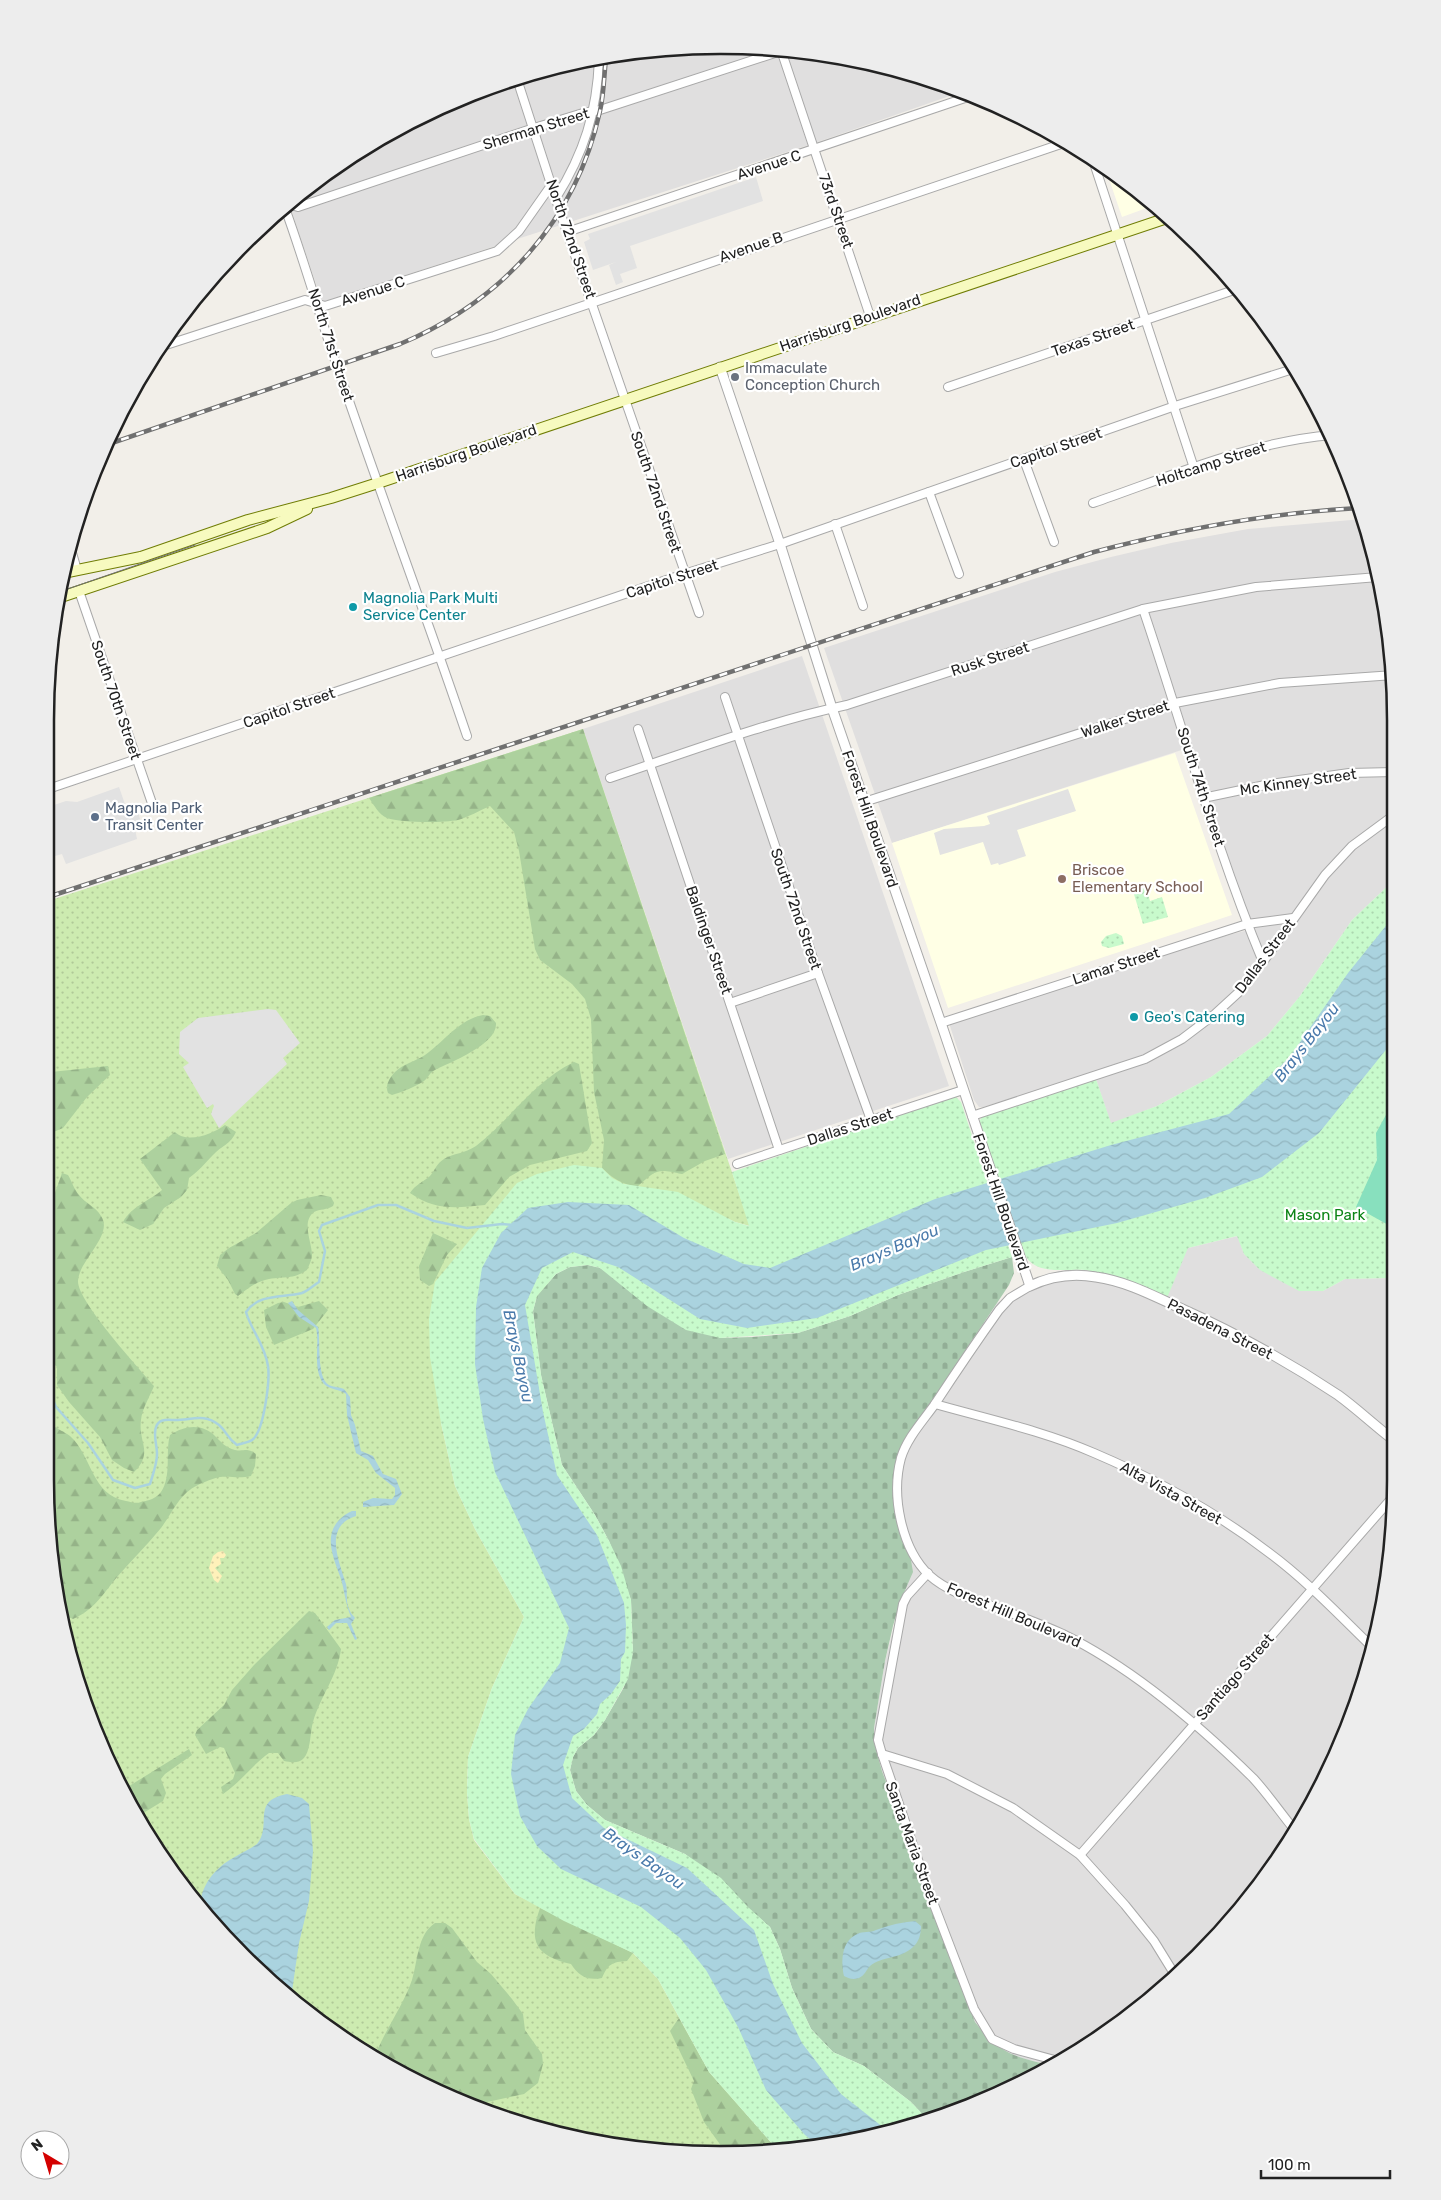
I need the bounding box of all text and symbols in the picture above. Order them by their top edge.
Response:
street label: Sherman Street [481,104,592,154]
street label: Avenue C [735,146,803,184]
street label: 73rd Street [815,171,857,251]
street label: North 72nd Street [542,177,600,301]
street label: Avenue B [717,228,785,266]
street label: Avenue C [339,272,407,310]
street label: North 71st Street [304,286,358,404]
street label: Harrisburg Boulevard [777,290,923,356]
street label: Texas Street [1049,315,1137,361]
place label: Immaculate Conception Church [745,359,880,394]
marker: Immaculate Conception Church [729,371,741,383]
street label: Harrisburg Boulevard [393,420,539,486]
street label: Capitol Street [1008,424,1104,472]
street label: South 72nd Street [627,429,685,555]
street label: Holtcamp Street [1154,438,1268,490]
street label: Capitol Street [624,556,721,602]
place label: Magnolia Park Multi Service Center [363,589,498,624]
marker: Magnolia Park Multi Service Center [347,601,359,613]
street label: South 70th Street [87,638,145,762]
street label: Rusk Street [949,638,1031,680]
street label: Capitol Street [241,684,337,732]
street label: Walker Street [1079,696,1172,742]
street label: South 74th Street [1173,725,1229,849]
street label: Forest Hill Boulevard [838,748,902,890]
street label: Mc Kinney Street [1238,765,1358,799]
place label: Magnolia Park Transit Center [105,799,204,834]
marker: Magnolia Park Transit Center [89,811,101,823]
street label: South 72nd Street [767,846,825,972]
place label: Briscoe Elementary School [1072,861,1203,896]
marker: Briscoe Elementary School [1056,873,1068,885]
street label: Baldinger Street [682,883,736,997]
street label: Dallas Street [1231,915,1299,997]
street label: Lamar Street [1070,943,1162,989]
water label: Brays Bayou [1270,999,1343,1085]
place label: Geo's Catering [1144,1008,1245,1026]
marker: Geo's Catering [1128,1011,1140,1023]
street label: Dallas Street [805,1105,895,1149]
street label: Forest Hill Boulevard [969,1131,1033,1273]
park label: Mason Park [1285,1206,1365,1224]
water label: Brays Bayou [847,1220,942,1275]
street label: Pasadena Street [1164,1295,1276,1363]
water label: Brays Bayou [499,1308,538,1405]
street label: Alta Vista Street [1117,1458,1225,1528]
street label: Forest Hill Boulevard [944,1579,1084,1651]
street label: Santiago Street [1192,1630,1278,1724]
street label: Santa Maria Street [881,1779,943,1907]
water label: Brays Bayou [600,1824,688,1894]
north arrow [20,2130,70,2180]
text: N [28,2135,47,2155]
scale bar [1261,2148,1390,2180]
text: 100 m [1268,2156,1310,2174]

